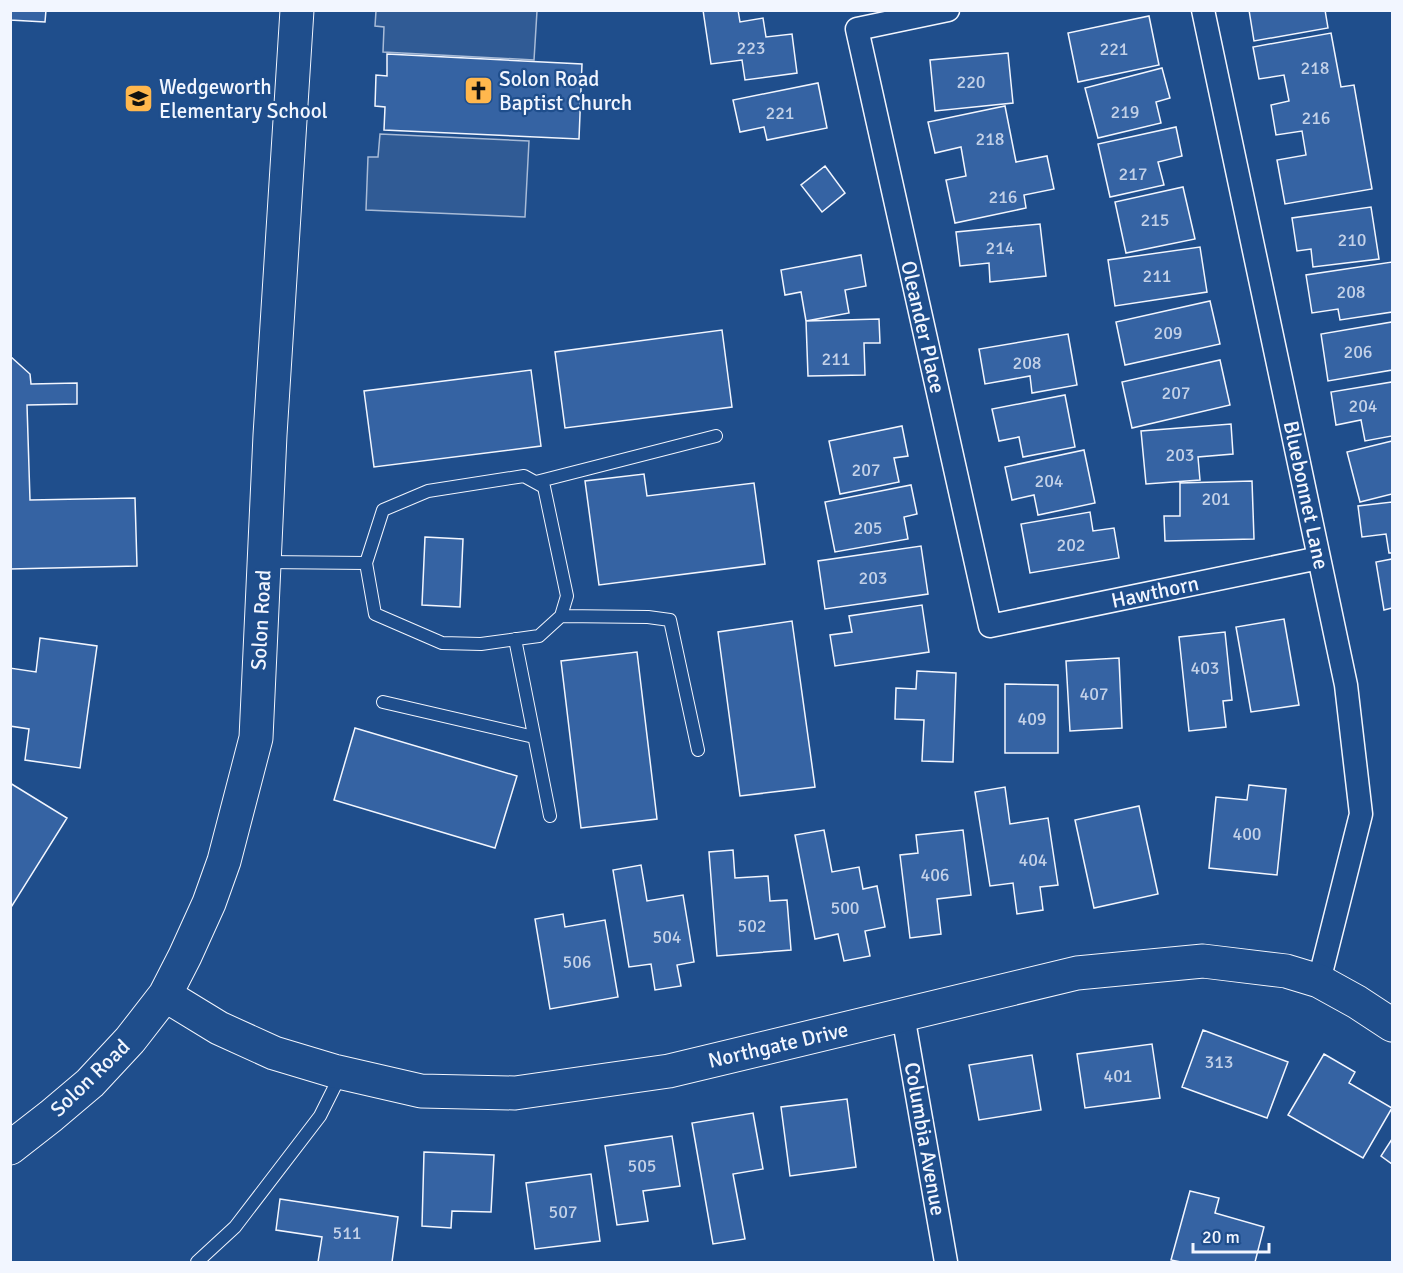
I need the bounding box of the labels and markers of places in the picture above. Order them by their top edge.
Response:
place label: Solon Road Baptist Church [499,66,632,116]
place label: Wedgeworth Elementary School [159,74,328,124]
church icon: Solon Road Baptist Church [462,75,494,107]
school or university icon: Wedgeworth Elementary School [122,83,154,115]

